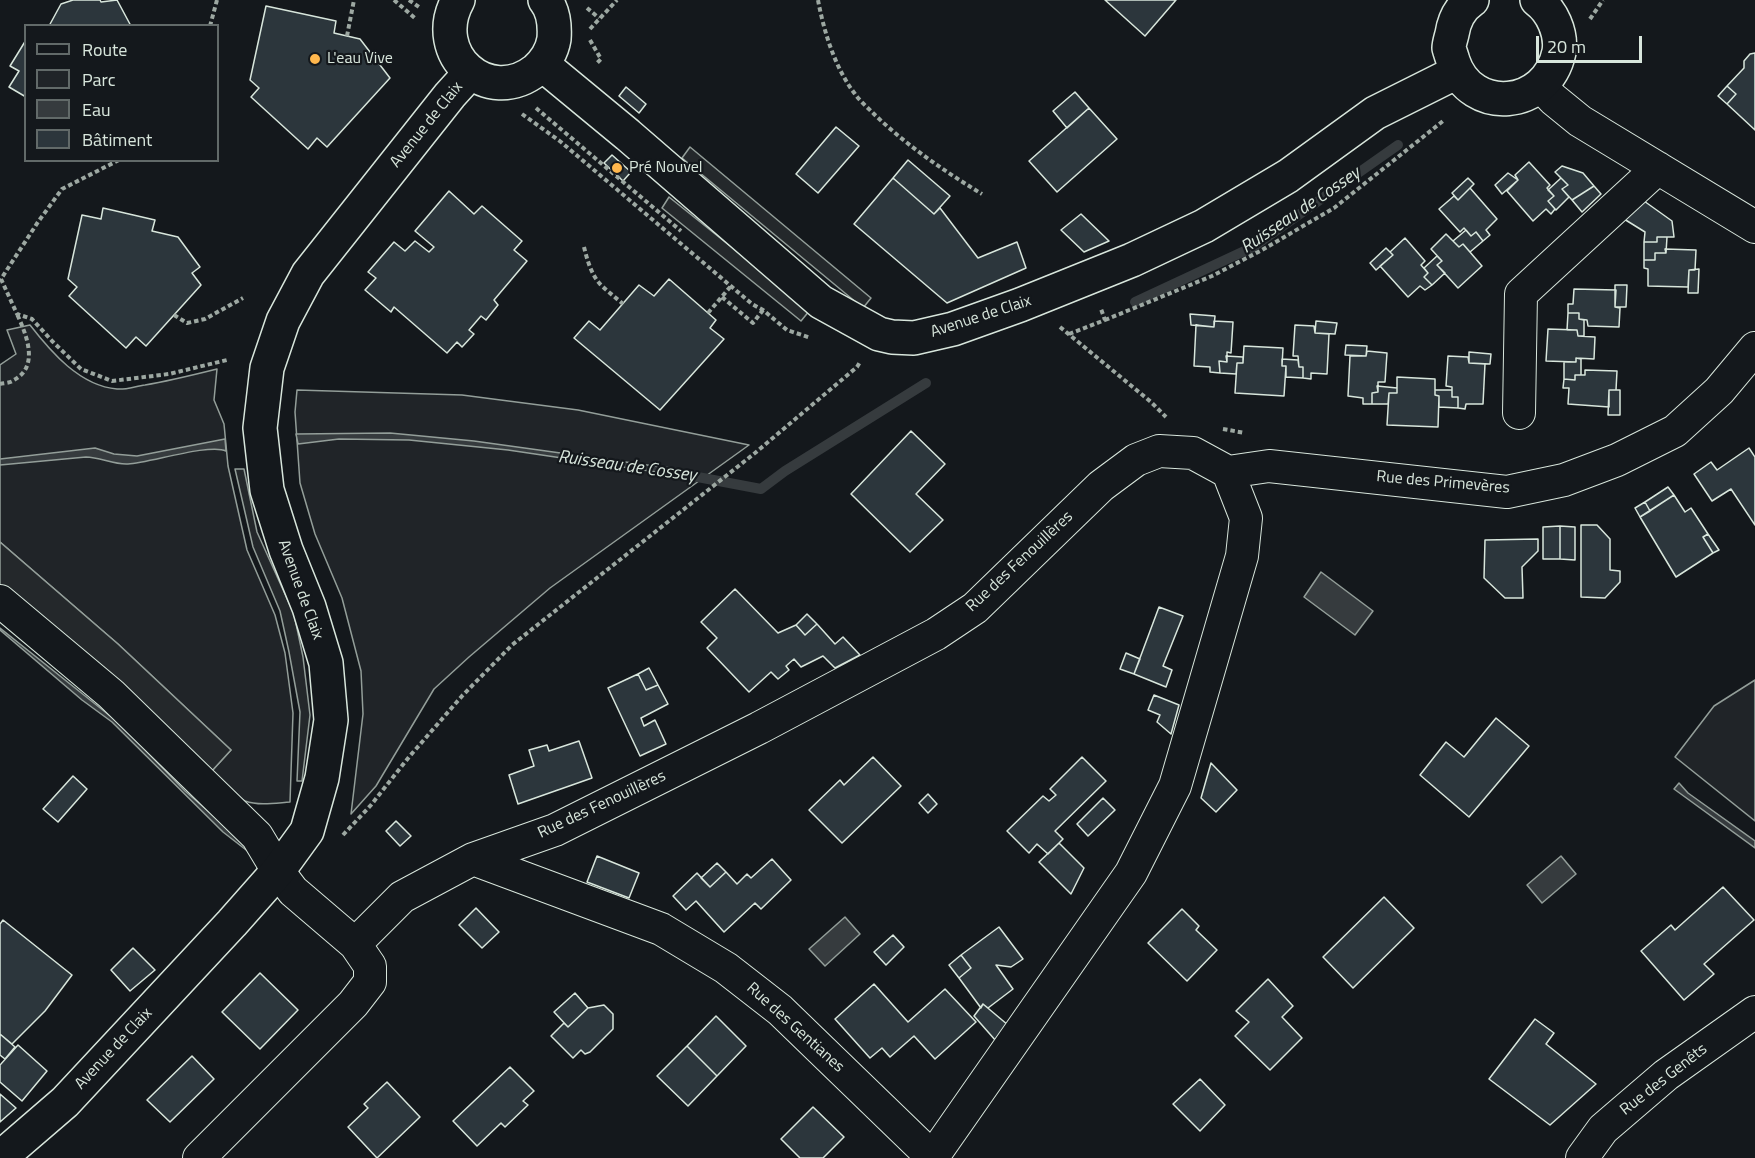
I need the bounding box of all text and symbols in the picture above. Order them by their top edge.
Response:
legend [24,24,219,162]
scale bar [1539,24,1646,62]
text: 20 m [1547,33,1586,60]
text: Route [82,36,127,63]
place label: L'eau Vive [327,49,393,69]
marker: L'eau Vive [308,52,322,66]
text: Parc [82,66,116,93]
street label: Avenue de Claix [387,78,467,172]
text: Eau [82,96,111,123]
text: Bâtiment [82,126,152,153]
place label: Pré Nouvel [629,158,702,178]
marker: Pré Nouvel [610,161,624,175]
water label: Ruisseau de Cossey [1237,163,1365,259]
street label: Avenue de Claix [928,292,1034,342]
water label: Ruisseau de Cossey [556,447,698,487]
street label: Rue des Primevères [1376,468,1510,498]
street label: Rue des Fenouillères [963,508,1077,616]
street label: Avenue de Claix [273,537,327,643]
street label: Rue des Fenouillères [535,767,669,843]
street label: Rue des Gentianes [742,979,848,1077]
street label: Avenue de Claix [71,1004,157,1094]
street label: Rue des Genêts [1617,1040,1711,1120]

